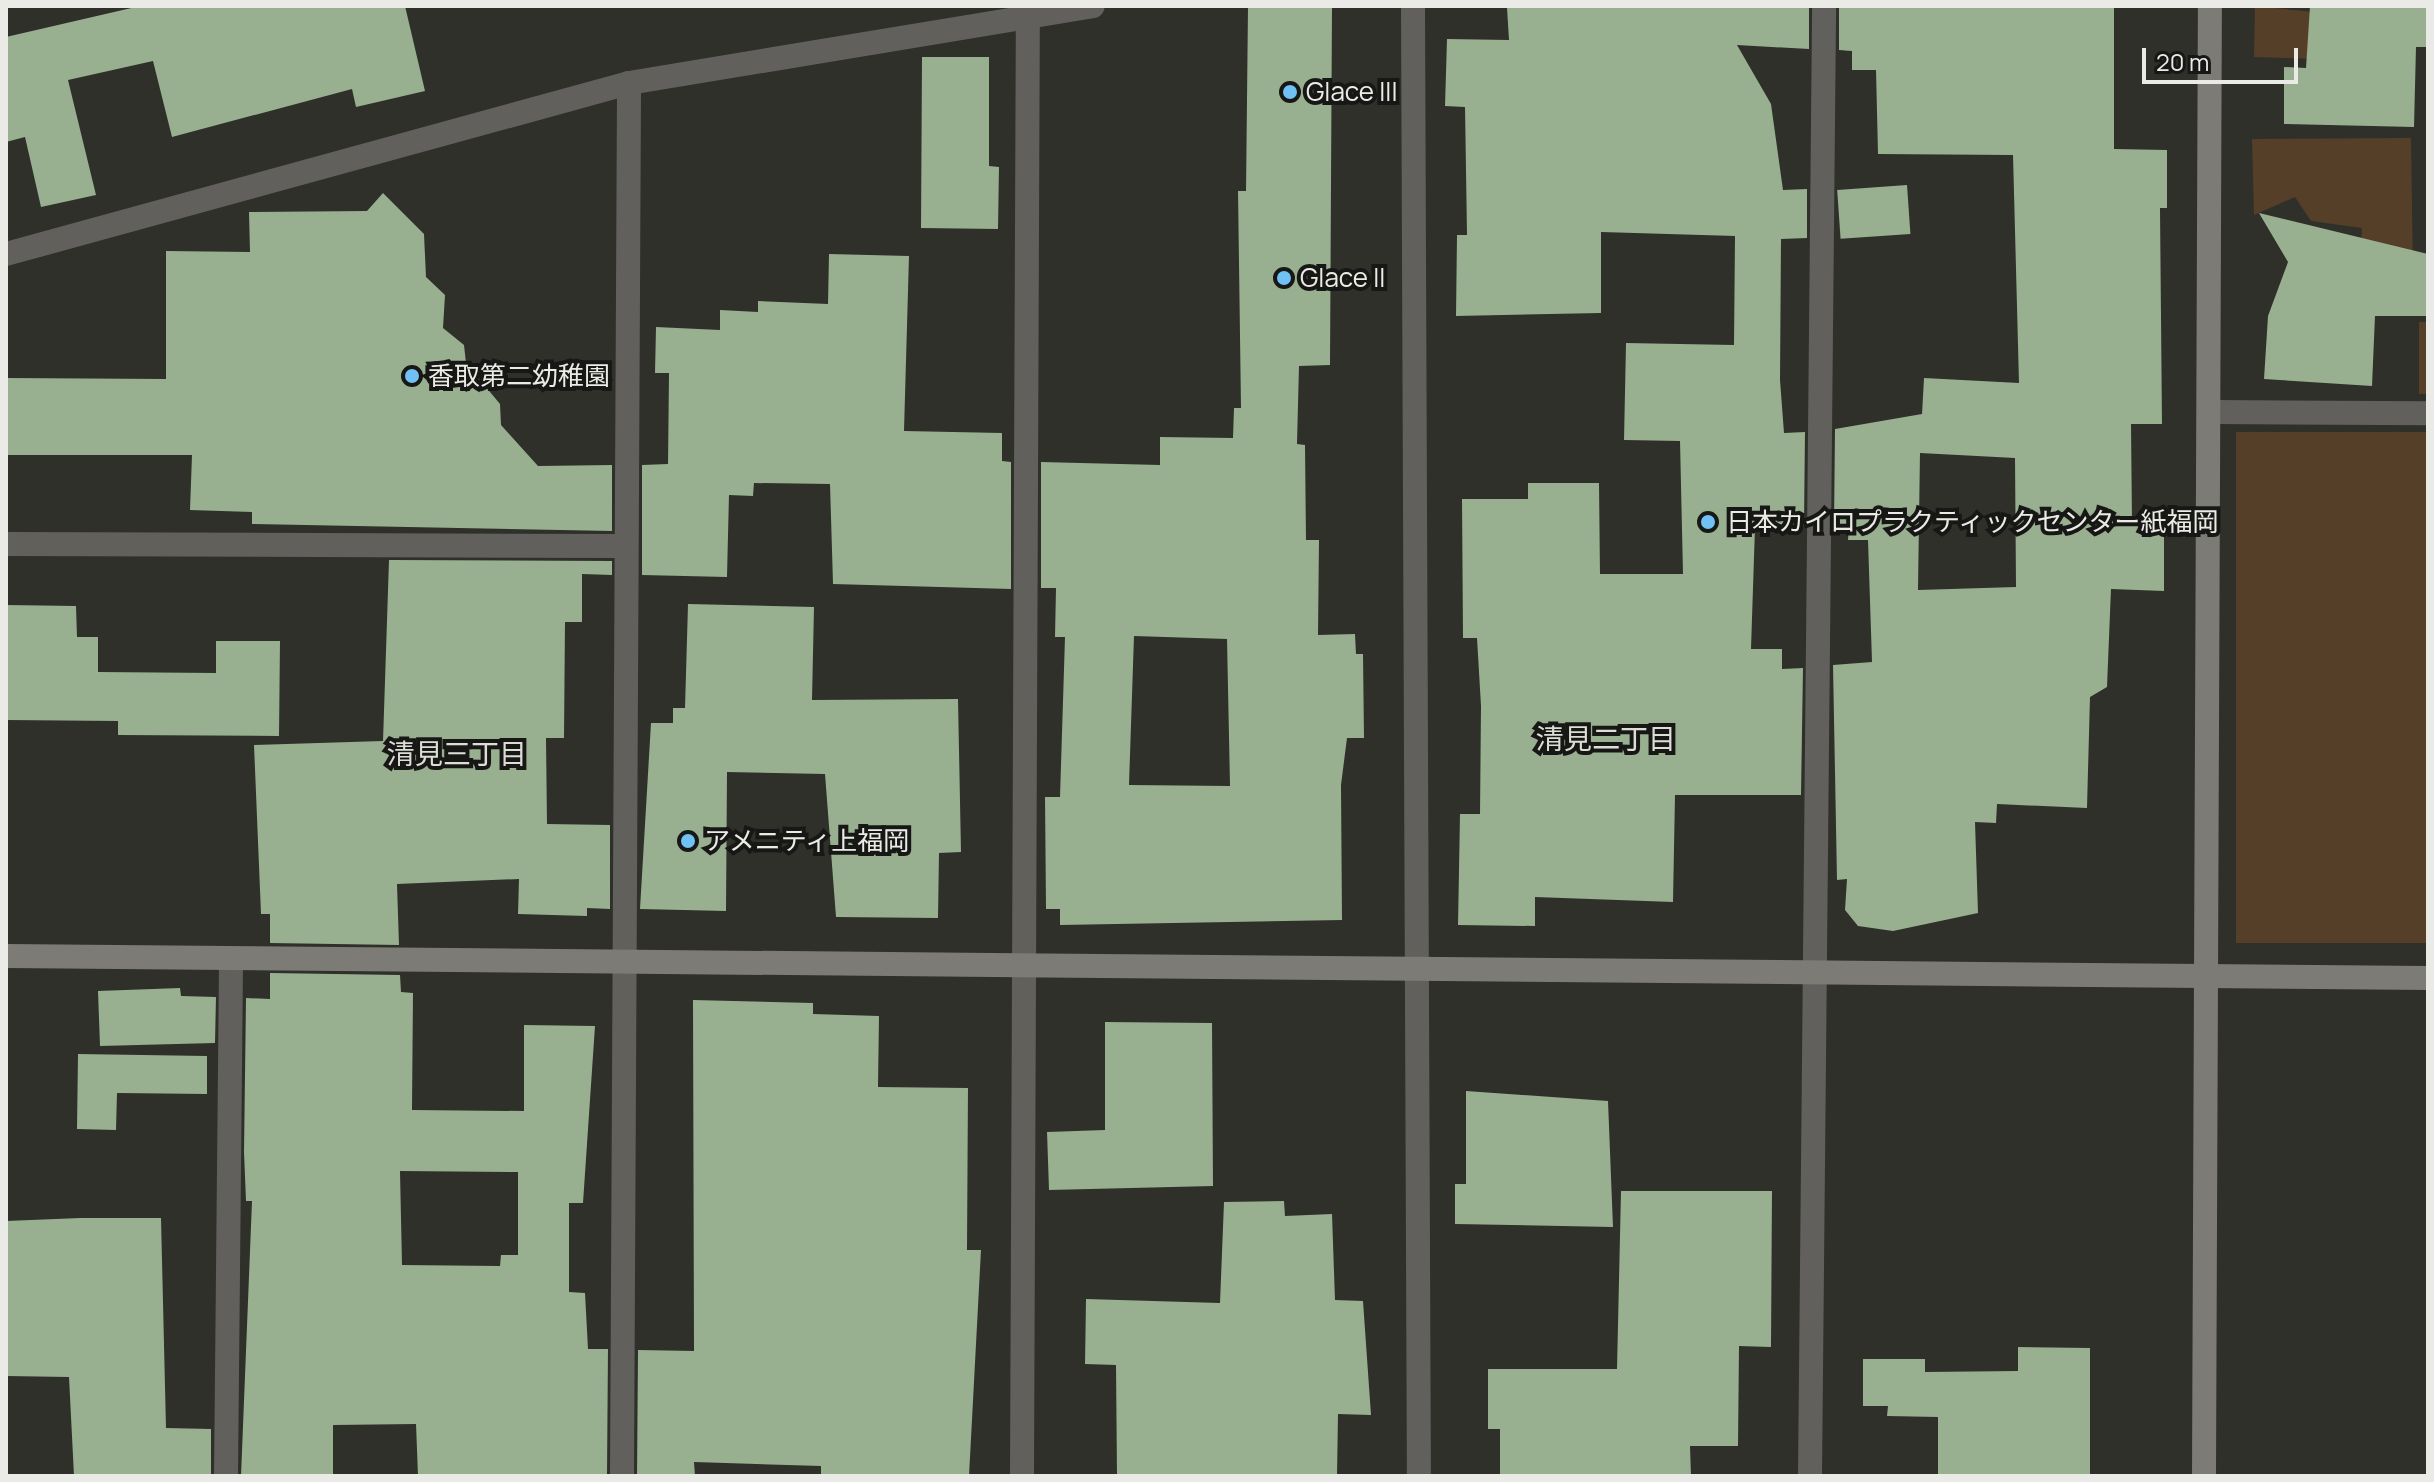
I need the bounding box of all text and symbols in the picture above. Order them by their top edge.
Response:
scale bar [2146,32,2302,82]
text: 20 m [2156,45,2209,78]
place label: Glace III [1306,76,1397,108]
marker: Glace III [1281,83,1299,101]
place label: Glace II [1300,262,1385,294]
marker: Glace II [1275,269,1293,287]
place label: 香取第二幼稚園 [428,360,610,392]
marker: 香取第二幼稚園 [403,367,421,385]
place label: 日本カイロプラクティックセンター紙福岡 [1726,506,2220,538]
marker: 日本カイロプラクティックセンター紙福岡 [1697,511,1719,533]
district label: 清見二丁目 [1536,721,1676,755]
district label: 清見三丁目 [387,736,527,770]
place label: アメニティ上福岡 [704,825,912,857]
marker: アメニティ上福岡 [679,832,697,850]

